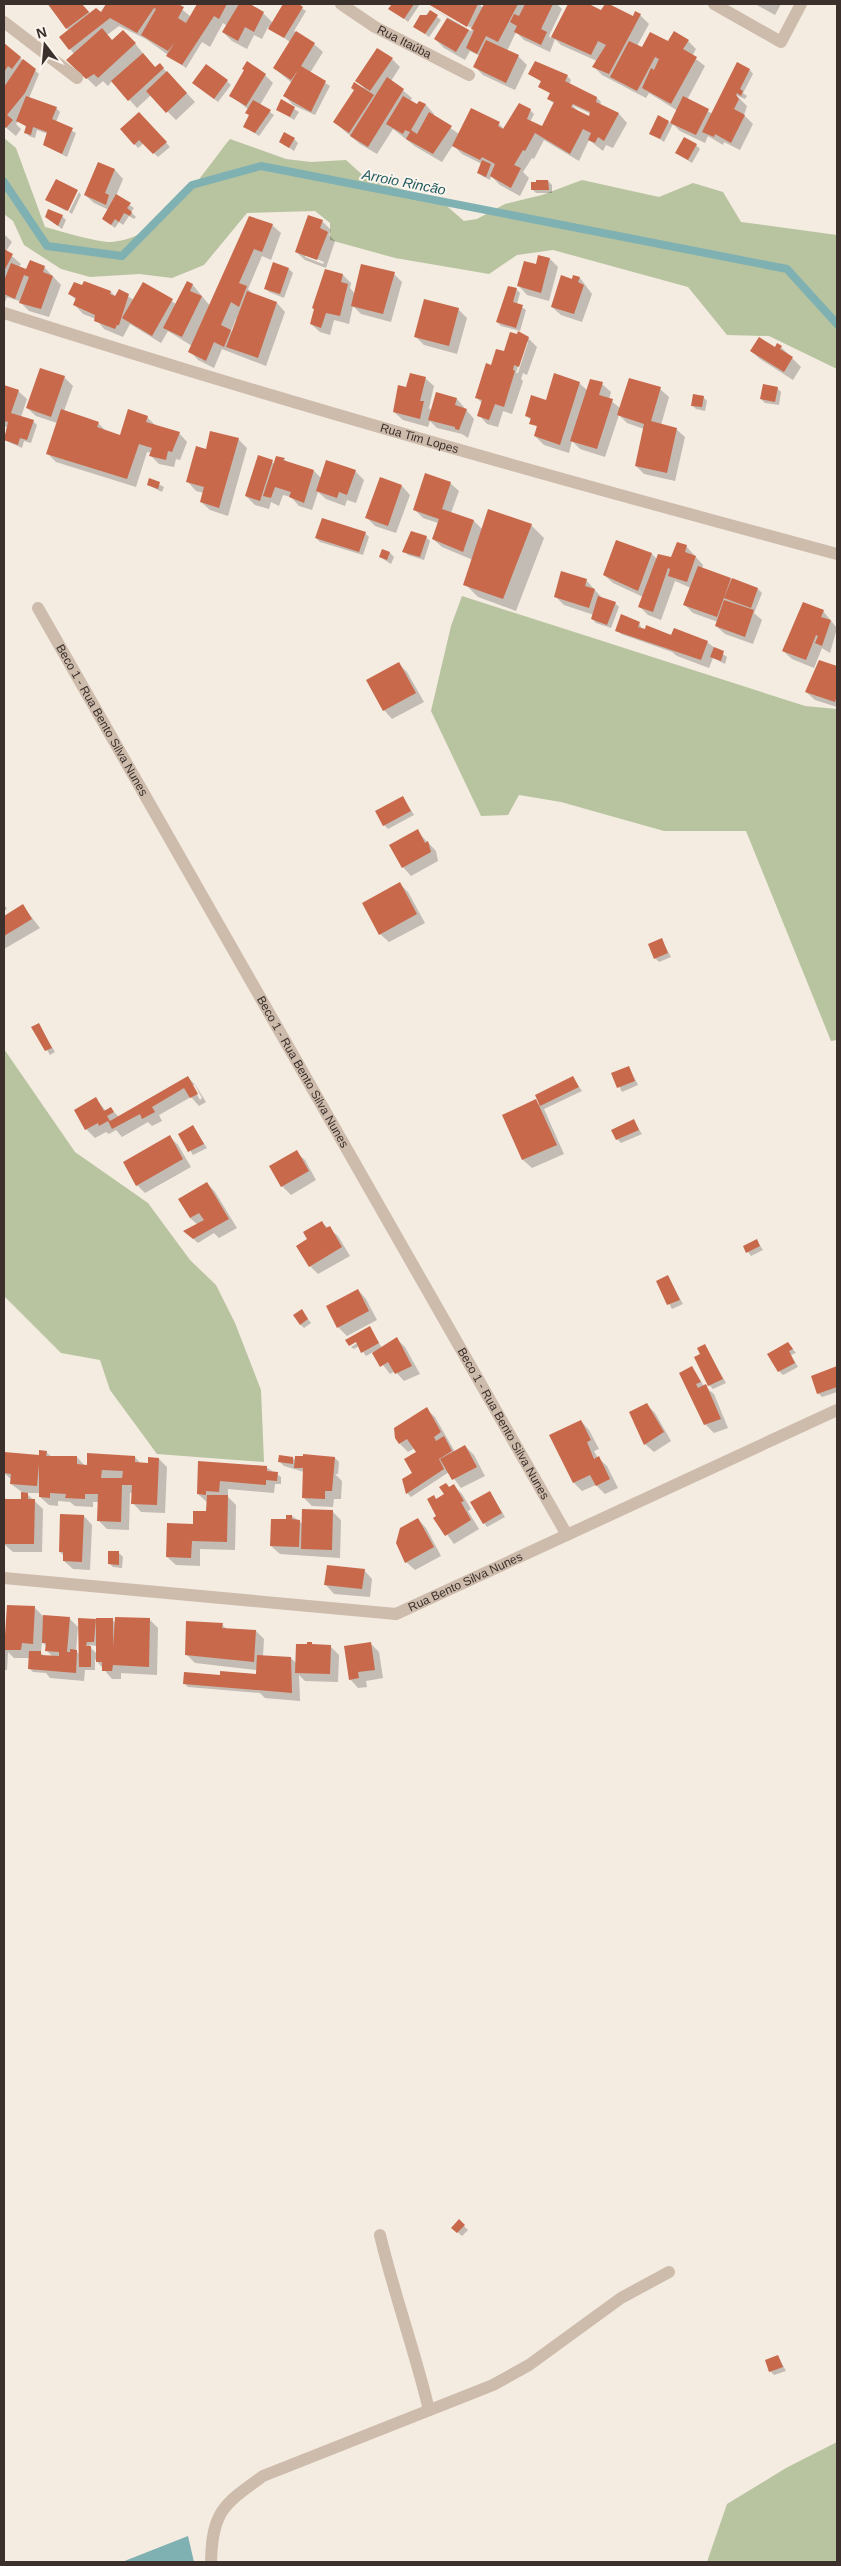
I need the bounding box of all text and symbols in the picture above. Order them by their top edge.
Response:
north arrow [20,20,70,70]
street label: Rua Itaúba [375,22,434,62]
text: N [34,23,48,42]
water label: Arroio Rincão [360,166,447,198]
street label: Rua Tim Lopes [379,421,460,456]
street label: Beco 1 - Rua Bento Silva Nunes [53,642,151,798]
street label: Beco 1 - Rua Bento Silva Nunes [254,993,351,1150]
street label: Beco 1 - Rua Bento Silva Nunes [455,1345,552,1502]
street label: Rua Bento Silva Nunes [406,1550,525,1614]

